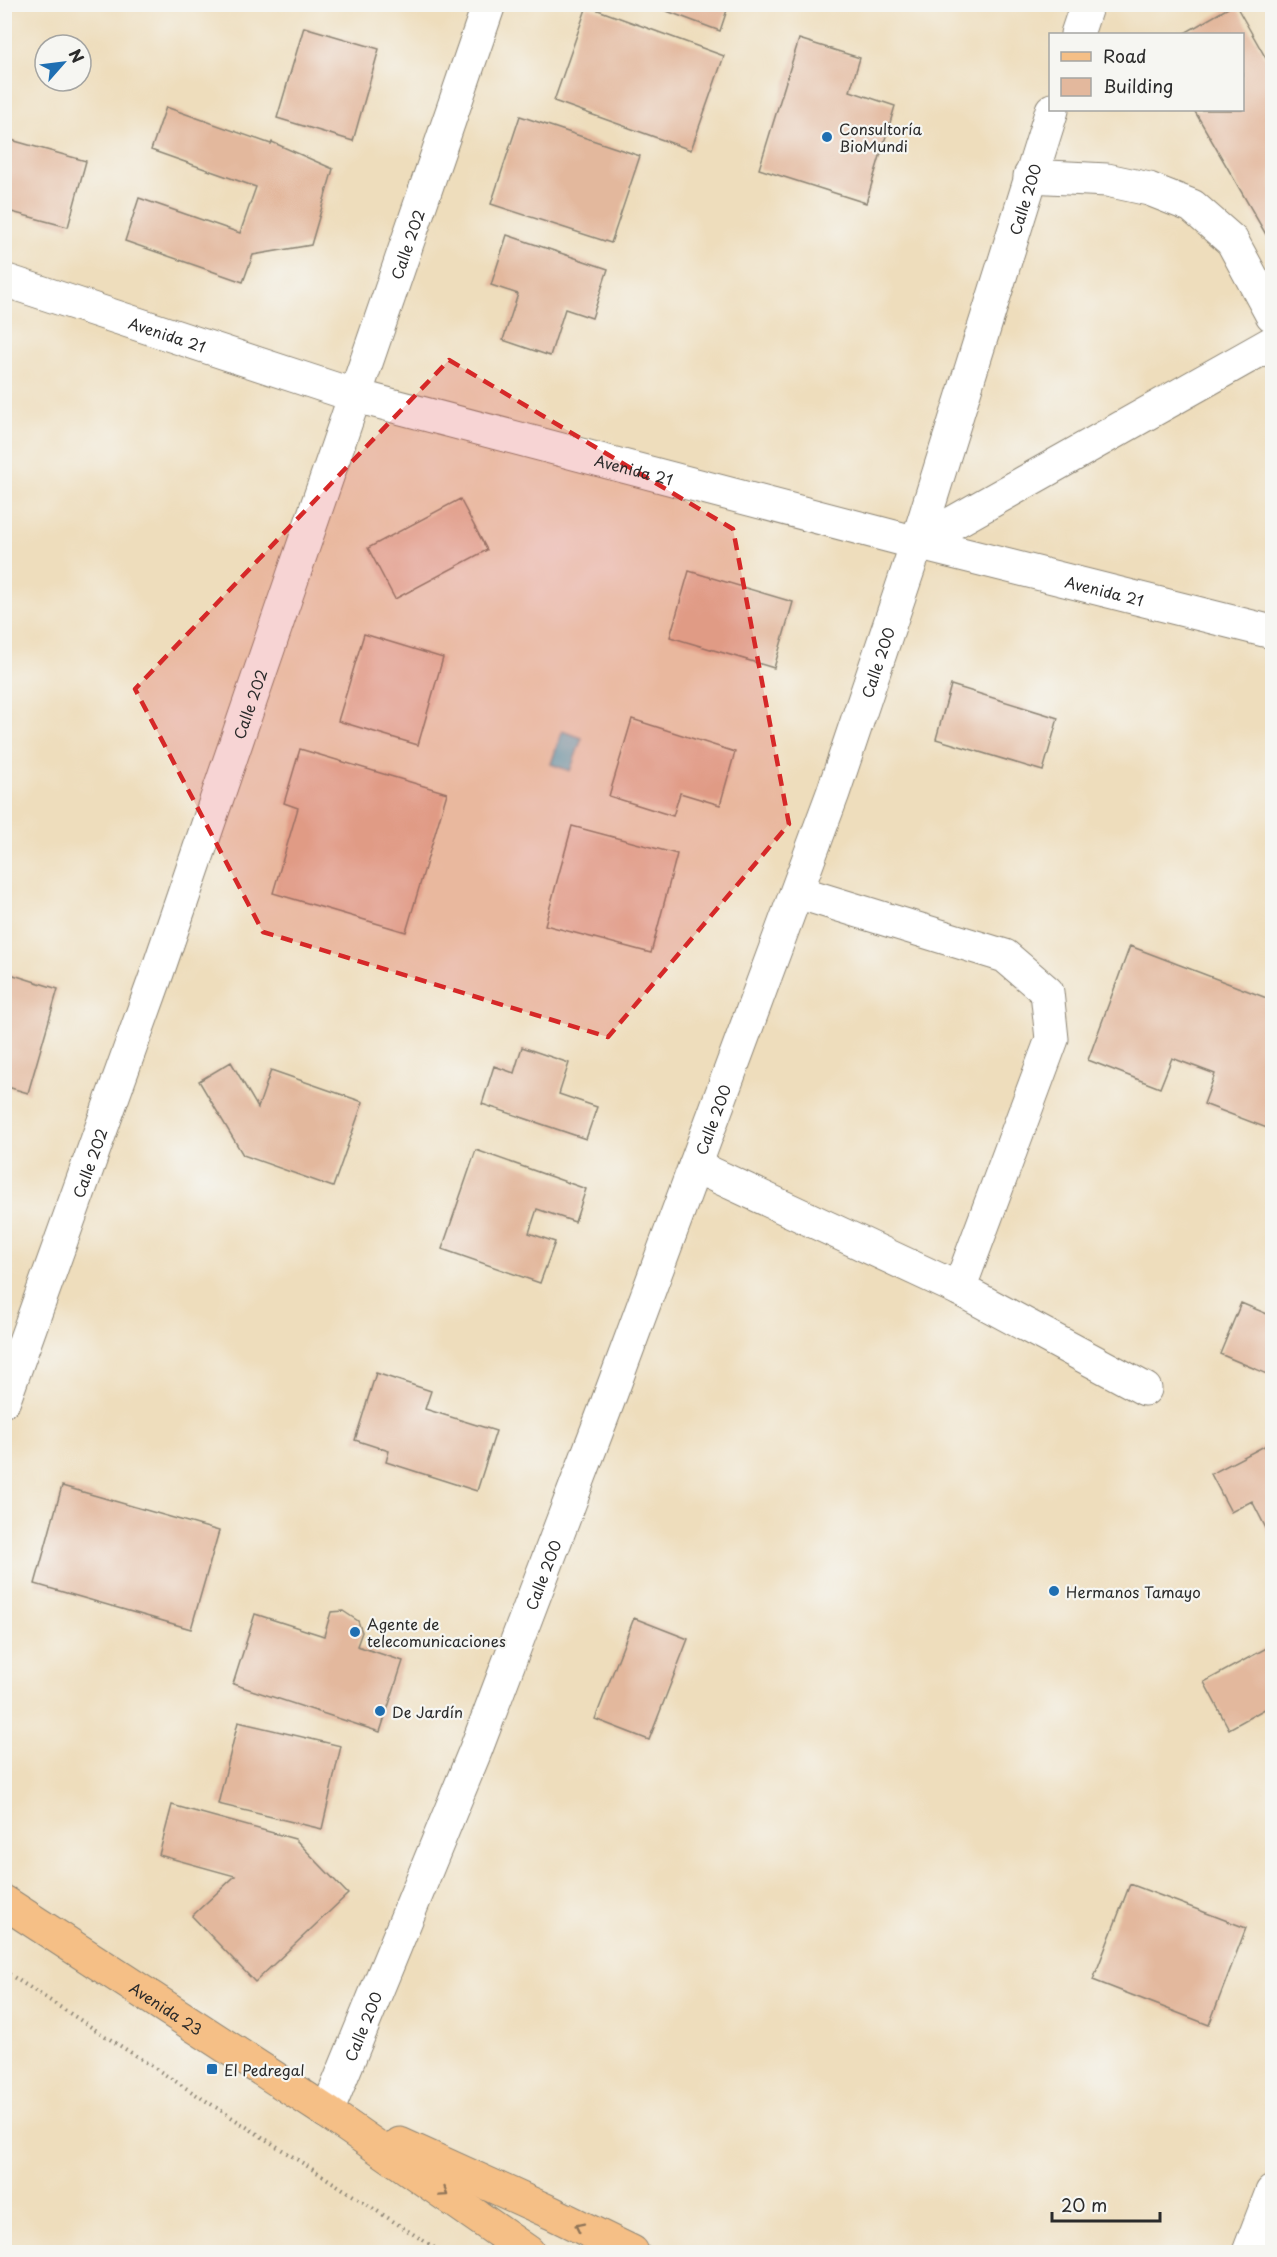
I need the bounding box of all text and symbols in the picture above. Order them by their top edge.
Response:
north arrow [33,33,93,93]
legend [1049,33,1244,111]
text: Road [1103,42,1147,69]
text: N [64,44,91,67]
text: Building [1103,72,1173,99]
place label: Consultoría BioMundi [839,117,922,157]
marker: Consultoría BioMundi [820,130,834,144]
street label: Calle 200 [1002,160,1046,237]
street label: Calle 202 [384,206,429,282]
street label: Avenida 21 [126,310,209,357]
street label: Avenida 21 [592,448,676,490]
street label: Avenida 21 [1063,569,1146,611]
street label: Calle 200 [854,624,900,701]
street label: Calle 202 [227,666,272,742]
street label: Calle 200 [689,1081,736,1158]
street label: Calle 202 [66,1125,112,1201]
street label: Calle 200 [518,1536,566,1613]
place label: Hermanos Tamayo [1066,1580,1201,1603]
marker: Hermanos Tamayo [1047,1584,1061,1598]
place label: Agente de telecomunicaciones [367,1612,506,1652]
marker: Agente de telecomunicaciones [348,1625,362,1639]
place label: De Jardín [392,1700,463,1723]
marker: De Jardín [373,1704,387,1718]
street label: Avenida 23 [126,1975,208,2040]
street label: Calle 200 [338,1988,387,2064]
place label: El Pedregal [224,2058,304,2081]
marker: El Pedregal [205,2062,219,2076]
scale bar [1052,2185,1160,2223]
one-way arrow [437,2186,448,2197]
text: 20 m [1061,2191,1107,2218]
one-way arrow [575,2222,586,2234]

